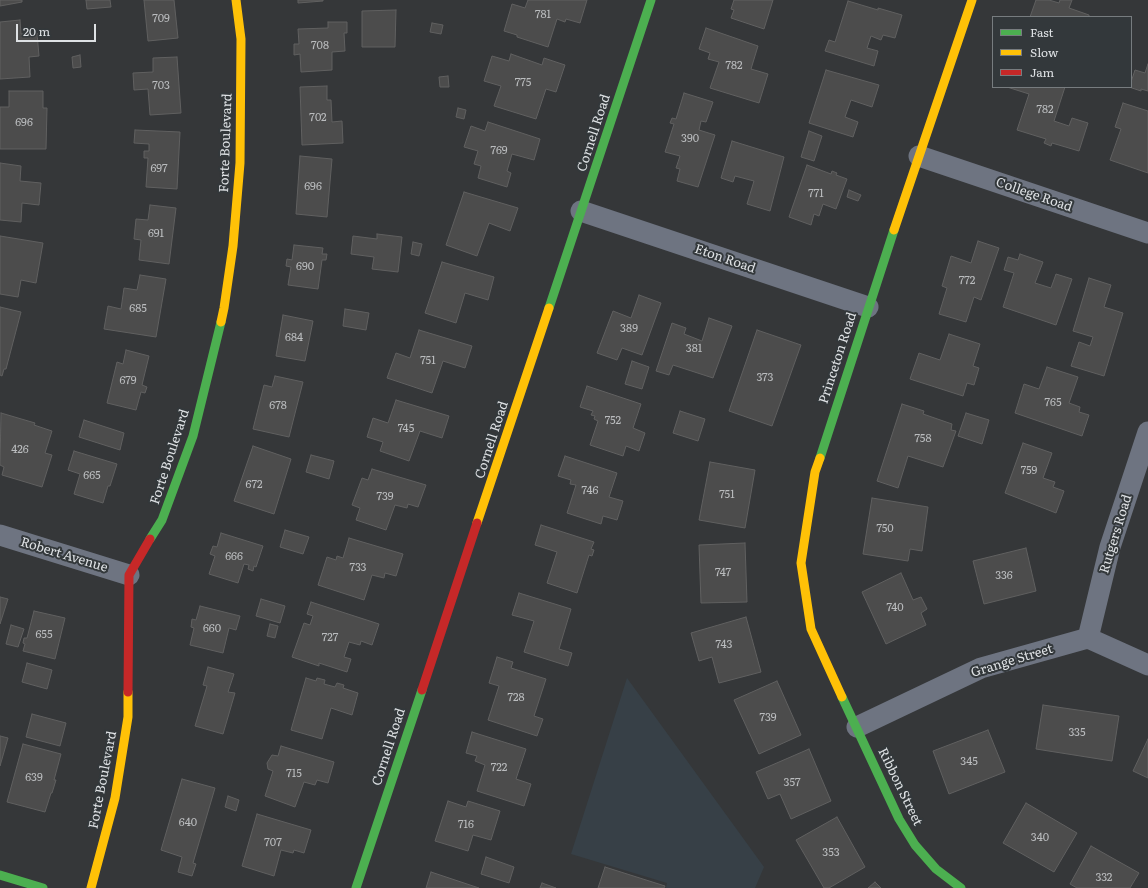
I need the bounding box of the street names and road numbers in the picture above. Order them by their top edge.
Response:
street label: Cornell Road [574,92,614,174]
street label: Forte Boulevard [216,93,236,193]
street label: College Road [994,175,1074,215]
street label: Eton Road [692,241,758,277]
street label: Princeton Road [816,310,860,406]
street label: Cornell Road [472,399,512,481]
street label: Forte Boulevard [147,407,193,507]
street label: Rutgers Road [1097,493,1135,575]
street label: Robert Avenue [18,534,110,576]
street label: Grange Street [969,641,1055,681]
street label: Cornell Road [369,706,409,788]
street label: Forte Boulevard [86,730,120,830]
street label: Ribbon Street [874,745,926,829]

